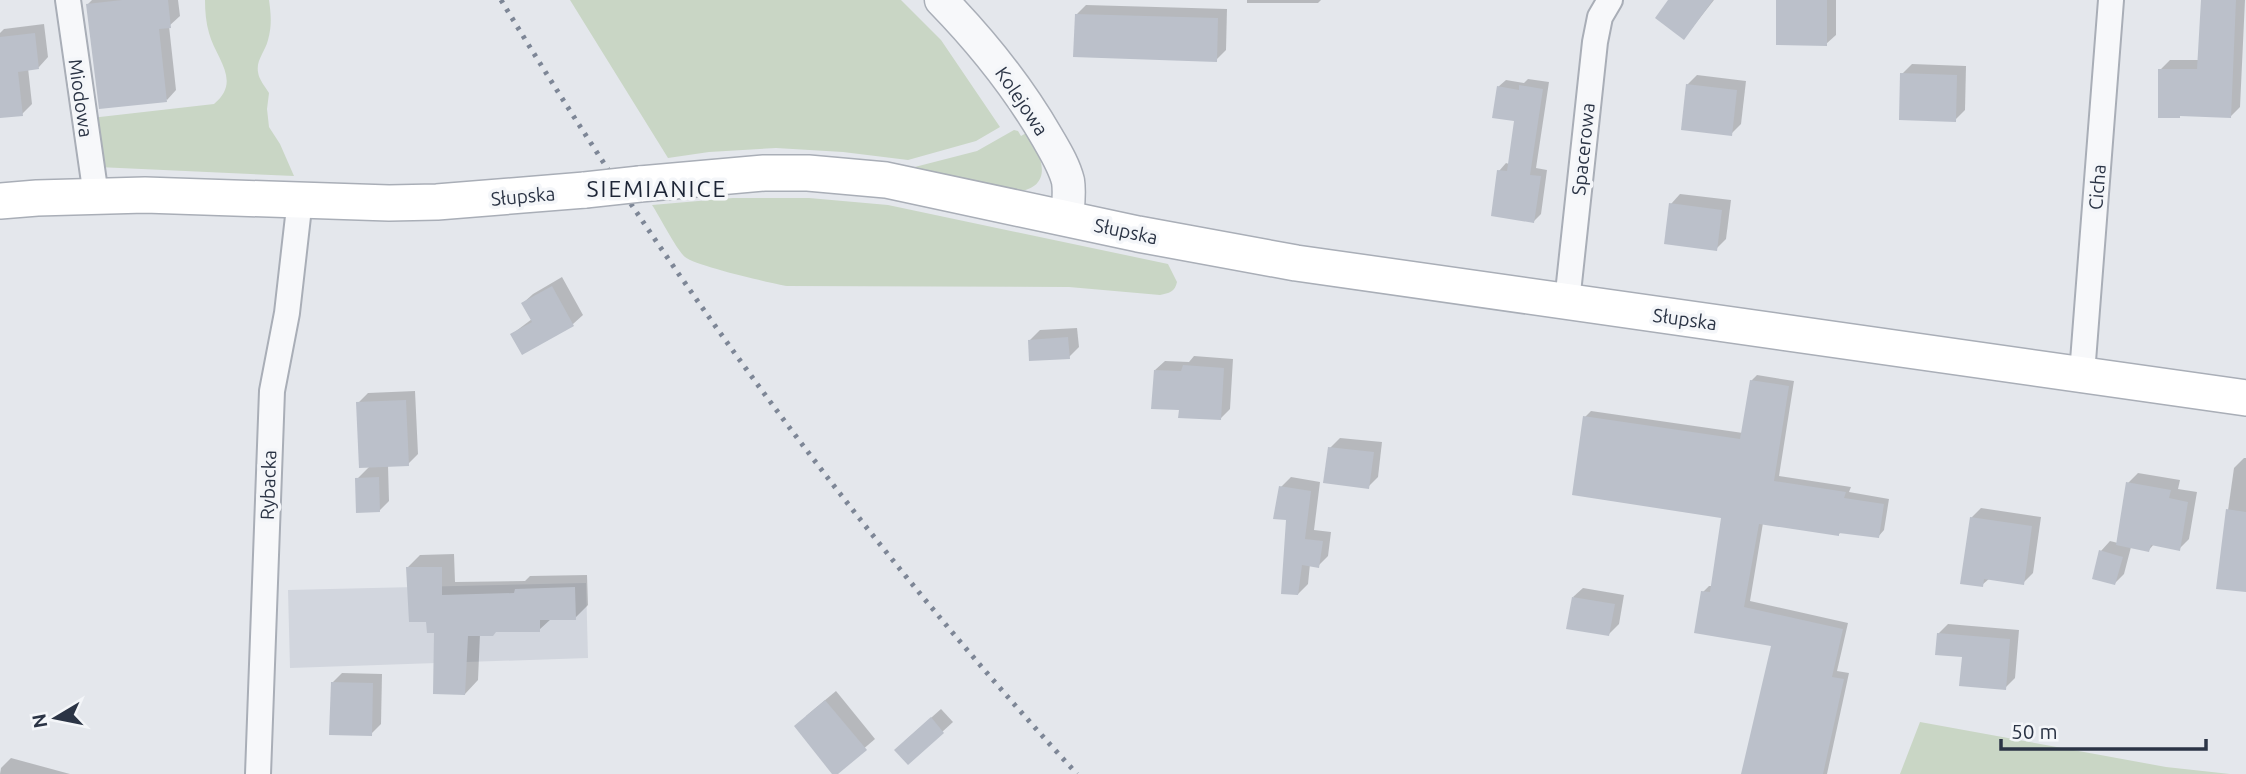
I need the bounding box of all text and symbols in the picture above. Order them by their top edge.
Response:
street label: Miodowa [65,57,97,139]
street label: Kolejowa [991,62,1053,140]
street label: Spacerowa [1567,102,1599,196]
street label: Cicha [2084,163,2110,211]
district label: SIEMIANICE [587,176,727,201]
street label: Słupska [490,182,556,210]
street label: Słupska [1092,214,1160,248]
street label: Słupska [1651,304,1719,334]
street label: Rybacka [256,450,280,520]
north arrow [21,683,91,753]
scale bar [2001,708,2206,752]
text: N [27,712,51,730]
text: 50 m [2011,719,2058,743]

